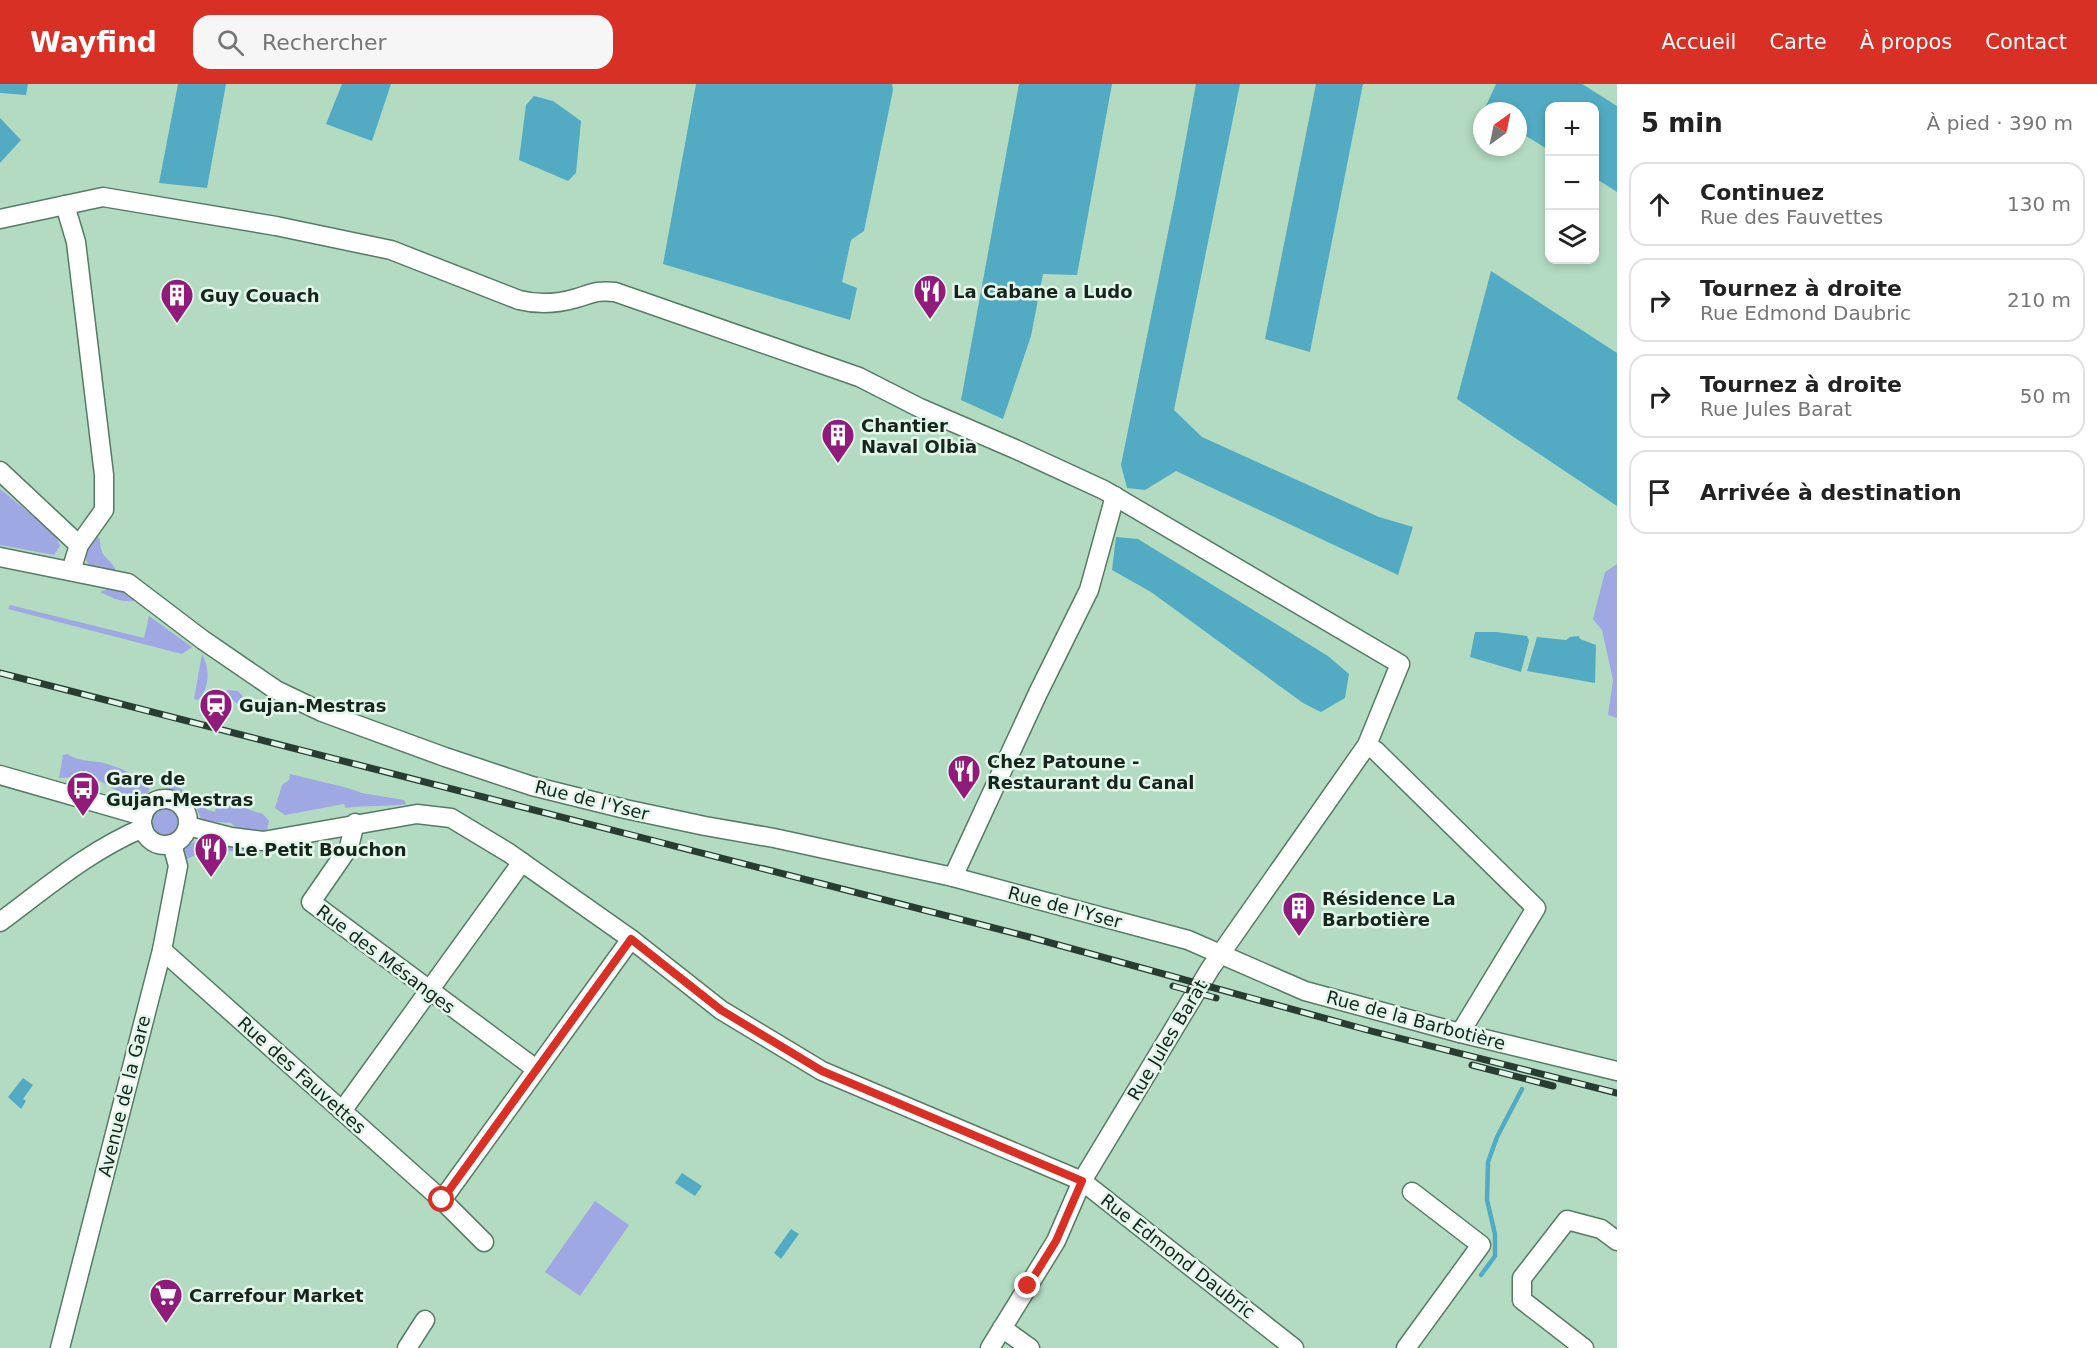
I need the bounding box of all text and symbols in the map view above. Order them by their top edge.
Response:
search box [193,15,613,69]
text: Wayfind [30,26,157,59]
icon: search [214,26,247,59]
text: Rechercher [262,30,387,55]
text: Accueil [1661,30,1736,54]
text: Carte [1769,30,1827,54]
text: À propos [1860,30,1952,54]
text: Contact [1985,30,2067,54]
north arrow [1473,102,1527,156]
map controls [1545,102,1599,264]
button: + [1545,102,1599,156]
text: 5 min [1641,108,1723,138]
text: À pied · 390 m [1927,111,2073,135]
button: − [1545,156,1599,210]
text: Continuez [1700,180,1824,205]
icon: ahead [1643,188,1676,221]
text: 130 m [2007,192,2071,216]
text: Rue des Fauvettes [1700,205,1883,229]
button: layers [1545,210,1599,264]
restaurant icon: La Cabane a Ludo [912,273,948,320]
text: Tournez à droite [1700,276,1902,301]
building icon: Guy Couach [159,277,195,324]
place label: La Cabane a Ludo [953,281,1133,302]
icon: right [1643,284,1676,317]
place label: Guy Couach [200,285,320,306]
text: 210 m [2007,288,2071,312]
text: Rue Edmond Daubric [1700,301,1911,325]
text: Tournez à droite [1700,372,1902,397]
icon: right [1643,380,1676,413]
text: 50 m [2020,384,2071,408]
text: Rue Jules Barat [1700,397,1852,421]
place label: Chantier Naval Olbia [861,415,977,457]
building icon: Chantier Naval Olbia [820,417,856,464]
icon: arrive [1643,476,1676,509]
text: Arrivée à destination [1700,480,1962,505]
station icon: Gujan-Mestras [198,687,234,734]
place label: Gujan-Mestras [239,695,386,716]
place label: Chez Patoune - Restaurant du Canal [987,751,1195,793]
restaurant icon: Chez Patoune - Restaurant du Canal [946,753,982,800]
place label: Gare de Gujan-Mestras [106,768,253,810]
bus stop icon: Gare de Gujan-Mestras [65,770,101,817]
street label: Rue de l'Yser [533,776,652,824]
restaurant icon: Le Petit Bouchon [193,831,229,878]
place label: Le Petit Bouchon [234,839,407,860]
street label: Rue de l'Yser [1006,882,1125,932]
place label: Résidence La Barbotière [1322,888,1456,930]
building icon: Résidence La Barbotière [1281,890,1317,937]
street label: Rue des Mésanges [313,900,459,1018]
street label: Rue Jules Barat [1123,976,1211,1104]
street label: Rue de la Barbotière [1324,986,1508,1054]
street label: Rue des Fauvettes [234,1012,370,1138]
street label: Avenue de la Gare [94,1013,154,1179]
route start [428,1186,454,1212]
street label: Rue Edmond Daubric [1097,1189,1259,1323]
route end [1014,1272,1040,1298]
supermarket icon: Carrefour Market [148,1277,184,1324]
place label: Carrefour Market [189,1285,364,1306]

